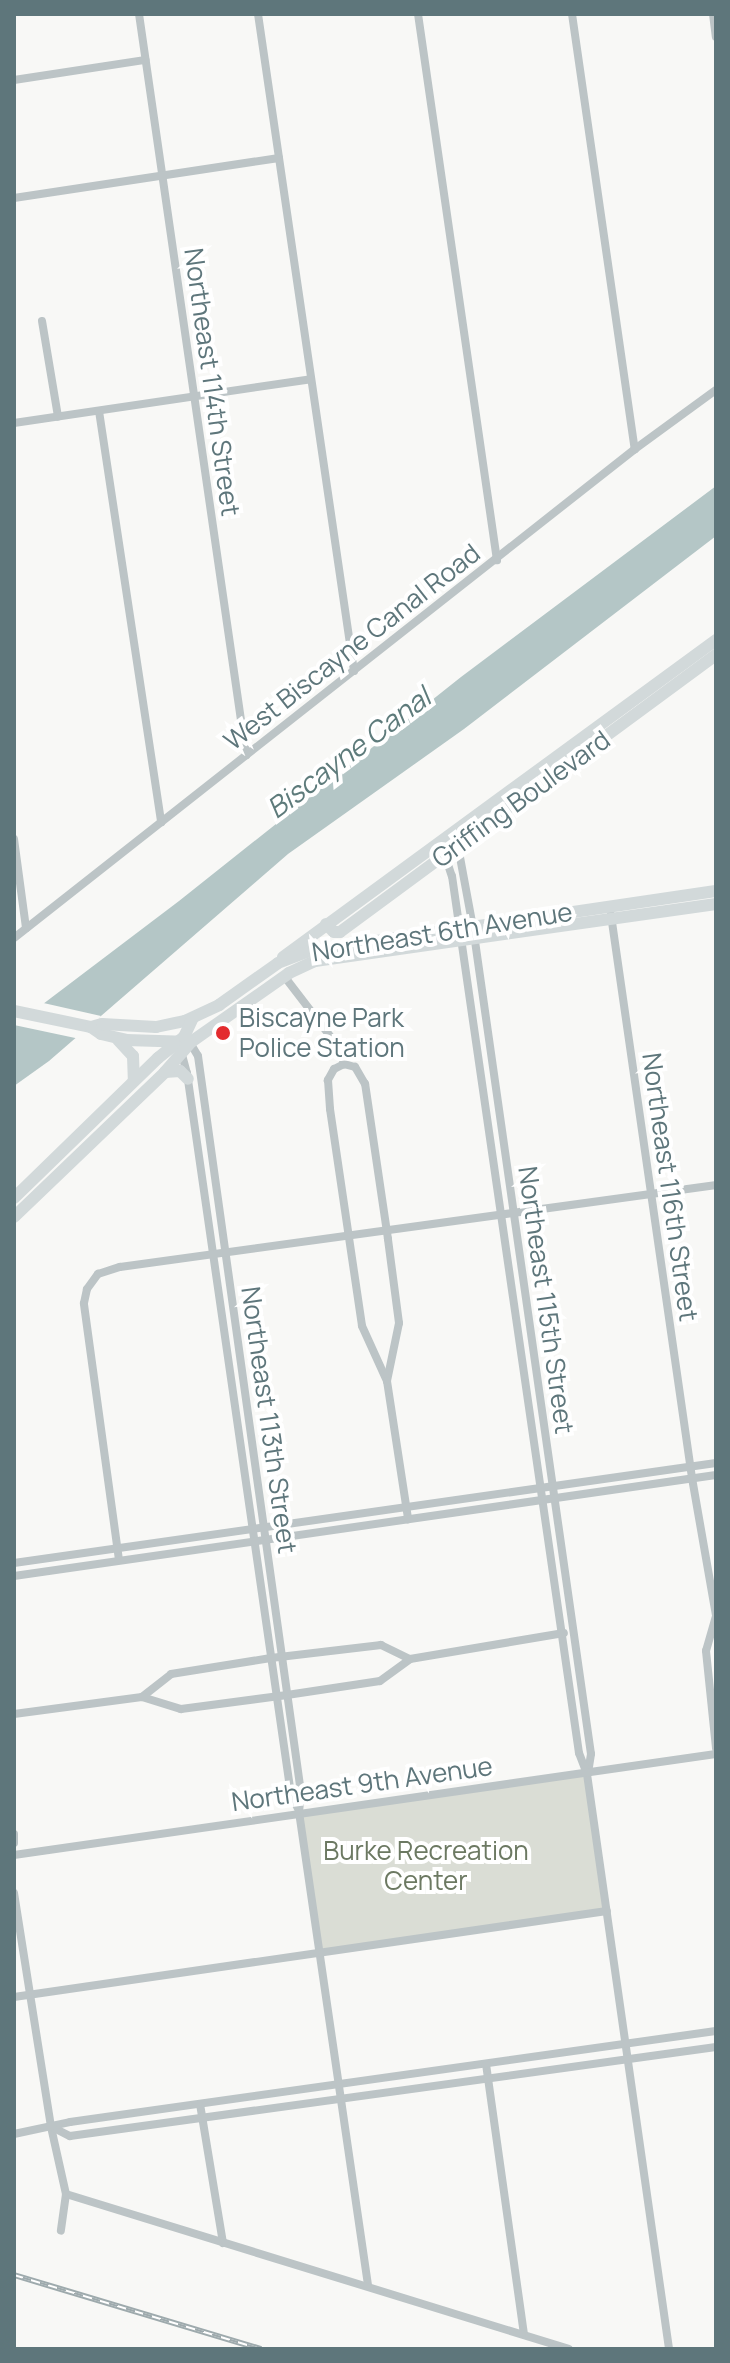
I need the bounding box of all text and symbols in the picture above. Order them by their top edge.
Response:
street label: Northeast 114th Street [178,246,246,518]
street label: West Biscayne Canal Road [218,537,486,757]
water label: Biscayne Canal [260,680,436,824]
street label: Griffing Boulevard [426,724,616,874]
street label: Northeast 6th Avenue [310,896,574,968]
place label: Biscayne Park Police Station [239,1002,405,1064]
marker: Biscayne Park Police Station [214,1024,232,1042]
street label: Northeast 116th Street [636,1051,704,1323]
street label: Northeast 115th Street [512,1164,580,1436]
street label: Northeast 113th Street [235,1285,303,1555]
street label: Northeast 9th Avenue [229,1750,495,1818]
park label: Burke Recreation Center [323,1835,529,1896]

